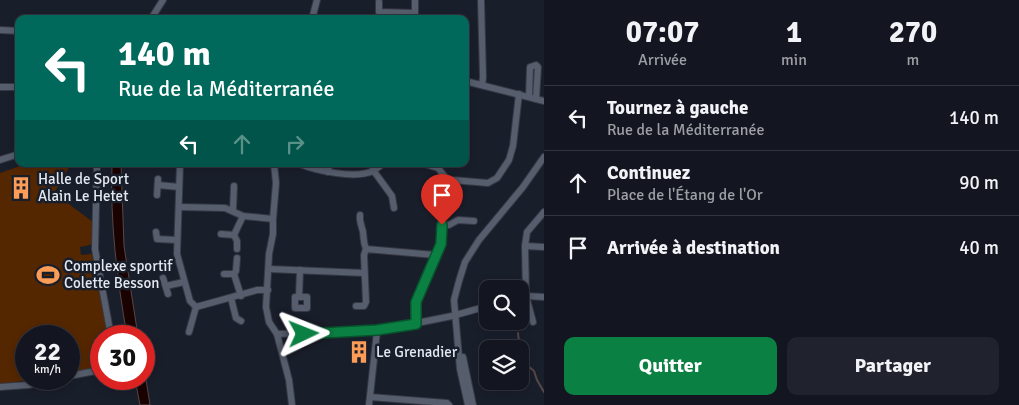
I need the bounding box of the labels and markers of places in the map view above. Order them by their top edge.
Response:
place label: Halle de Sport Alain Le Hetet [38,170,129,205]
pin [421,174,463,225]
building icon: Halle de Sport Alain Le Hetet [8,175,34,201]
place label: Complexe sportif Colette Besson [64,257,173,292]
sports icon: Complexe sportif Colette Besson [35,262,61,288]
building icon: Le Grenadier [346,339,372,365]
place label: Le Grenadier [376,343,458,361]

